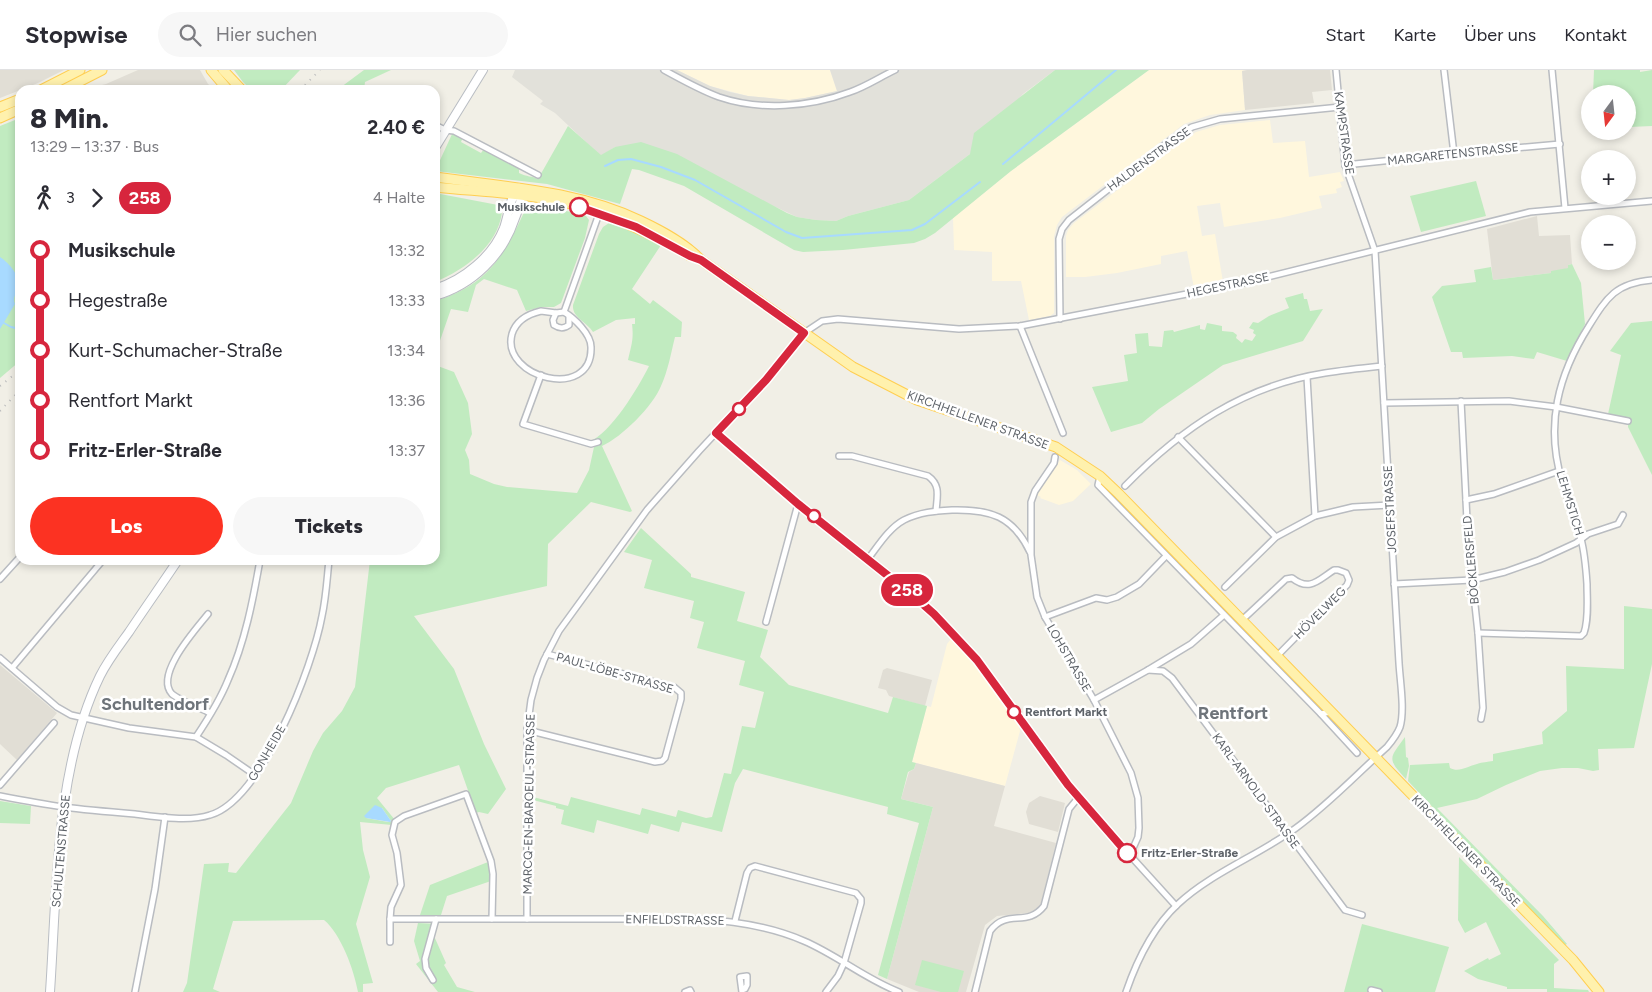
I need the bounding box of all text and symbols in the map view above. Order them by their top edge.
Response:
search box [158,12,508,57]
text: Stopwise [25,20,128,49]
icon: search [176,21,204,49]
text: Hier suchen [216,23,317,46]
text: Start [1326,24,1365,46]
text: Karte [1393,24,1436,46]
text: Über uns [1464,24,1536,46]
text: Kontakt [1564,24,1627,46]
north arrow [1581,85,1636,140]
map controls [1581,85,1636,270]
street label: KAMPSTRASSE [1331,90,1357,176]
text: 8 Min. [30,101,109,135]
text: 2.40 € [367,116,425,139]
street label: HALDENSTRASSE [1105,124,1193,194]
text: 13:29 – 13:37 · Bus [30,137,159,156]
street label: MARGARETENSTRASSE [1387,140,1519,168]
button: + [1581,150,1636,205]
icon: walk [30,184,58,212]
icon: forward [83,184,111,212]
text: 258 [129,187,161,209]
text: 3 [66,188,75,207]
text: 4 Halte [373,188,425,207]
marker: Musikschule [569,197,589,217]
place label: Musikschule [497,200,565,214]
button: − [1581,215,1636,270]
text: Musikschule [68,239,175,262]
text: 13:32 [388,241,425,260]
street label: HEGESTRASSE [1186,269,1270,301]
text: Hegestraße [68,289,167,312]
text: 13:33 [388,291,425,310]
text: Kurt-Schumacher-Straße [68,339,282,362]
text: 13:34 [387,341,425,360]
street label: KIRCHHELLENER STRASSE [905,388,1051,452]
text: Rentfort Markt [68,389,193,412]
text: 13:36 [388,391,425,410]
unlabelled marker [732,402,746,416]
text: Fritz-Erler-Straße [68,439,222,462]
text: 13:37 [388,441,425,460]
street label: JOSEFSTRASSE [1381,465,1399,553]
street label: LEHMSTICH [1553,469,1587,537]
button: Los [30,497,223,555]
button: Tickets [233,497,425,555]
unlabelled marker [807,509,821,523]
street label: BÖCKLERSFELD [1460,515,1482,605]
line badge: 258 [878,574,936,606]
text: 258 [891,579,923,601]
street label: HÖVELWEG [1291,584,1349,642]
street label: LOHSTRASSE [1044,622,1094,694]
street label: PAUL-LÖBE-STRASSE [555,650,675,696]
district label: Schultendorf [101,693,210,715]
district label: Rentfort [1198,702,1268,724]
marker: Rentfort Markt [1007,705,1021,719]
place label: Rentfort Markt [1025,705,1107,719]
street label: MARCQ-EN-BAROEUL-STRASSE [520,713,538,895]
street label: GONHEIDE [245,722,289,784]
street label: KARL-ARNOLD-STRASSE [1209,730,1303,852]
street label: KIRCHHELLENER STRASSE [1409,792,1523,910]
street label: SCHULTENSTRASSE [49,794,73,908]
marker: Fritz-Erler-Straße [1117,843,1137,863]
place label: Fritz-Erler-Straße [1141,846,1238,860]
street label: ENFIELDSTRASSE [625,912,725,928]

